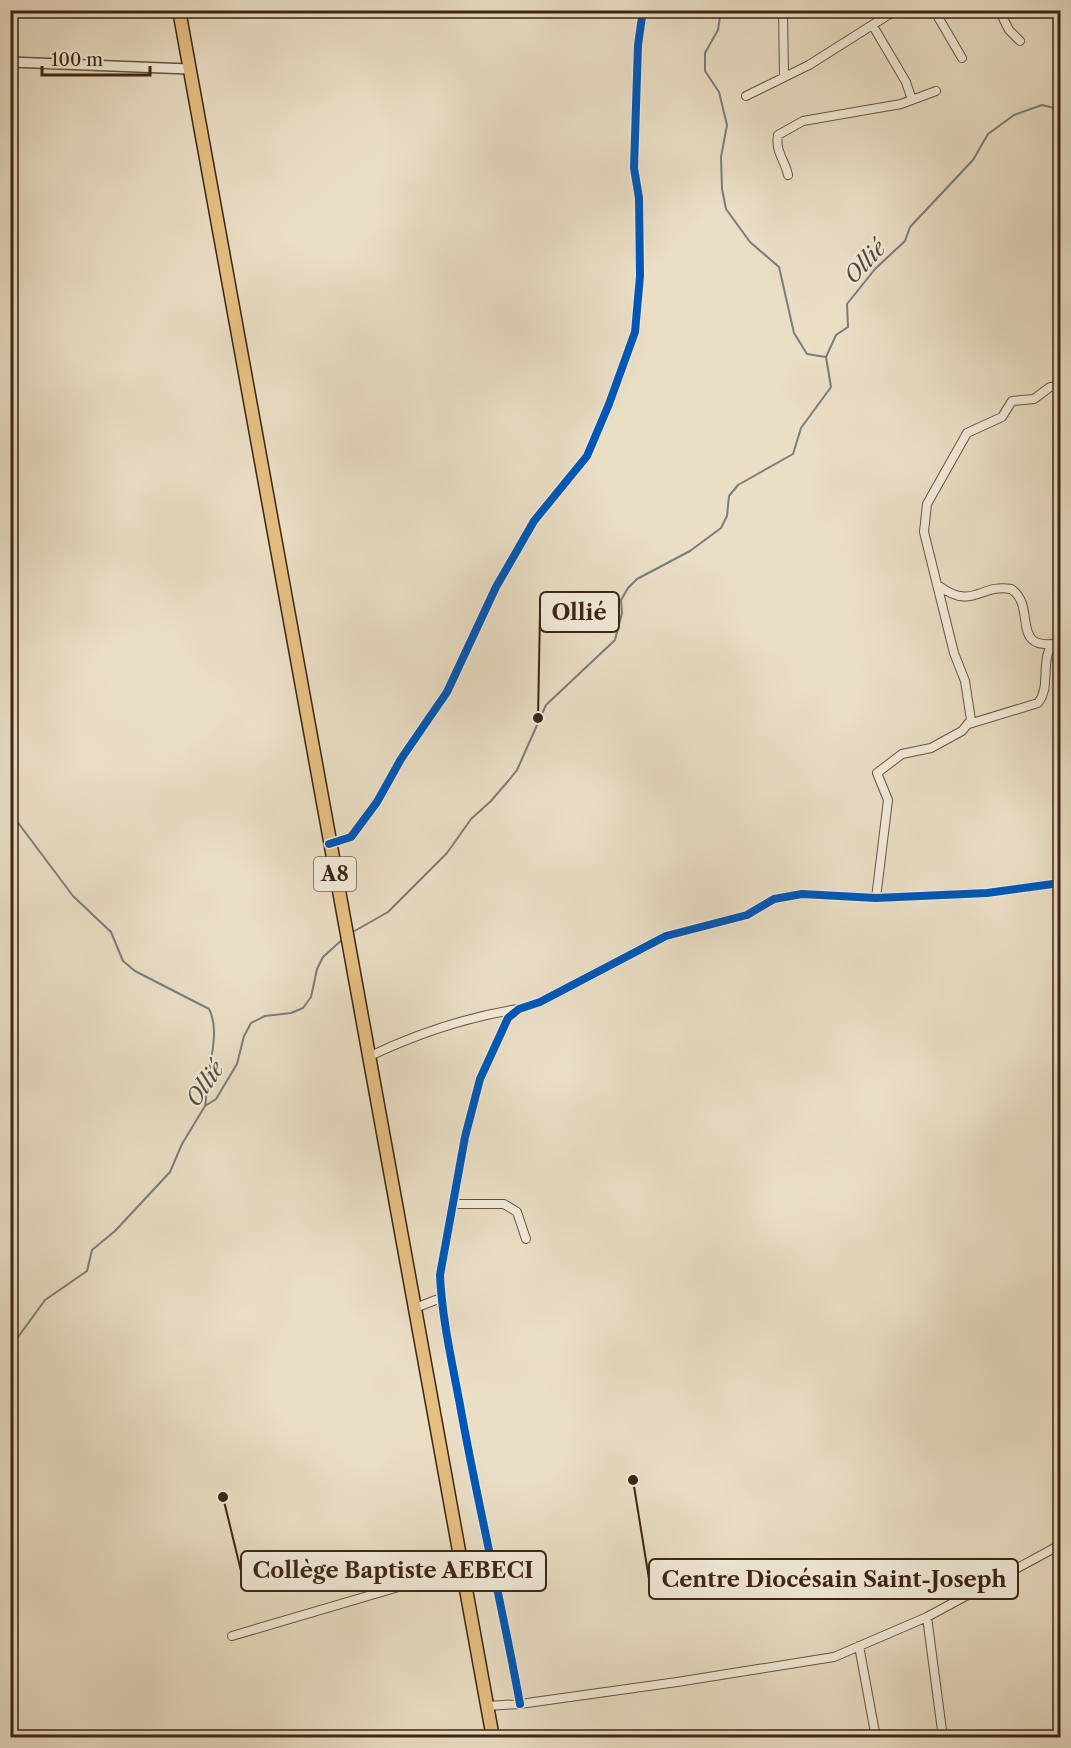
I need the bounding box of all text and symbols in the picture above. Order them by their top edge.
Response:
scale bar [42,39,150,77]
text: 100 m [51,49,103,71]
water label: Ollié [838,234,892,289]
callout: Ollié [540,592,619,632]
text: Ollié [551,599,607,626]
road number: A8 [314,857,356,891]
water label: Ollié [180,1055,231,1112]
callout: Collège Baptiste AEBECI [241,1551,546,1591]
text: Collège Baptiste AEBECI [253,1557,533,1584]
callout: Centre Diocésain Saint-Joseph [649,1559,1018,1599]
text: Centre Diocésain Saint-Joseph [661,1566,1007,1593]

